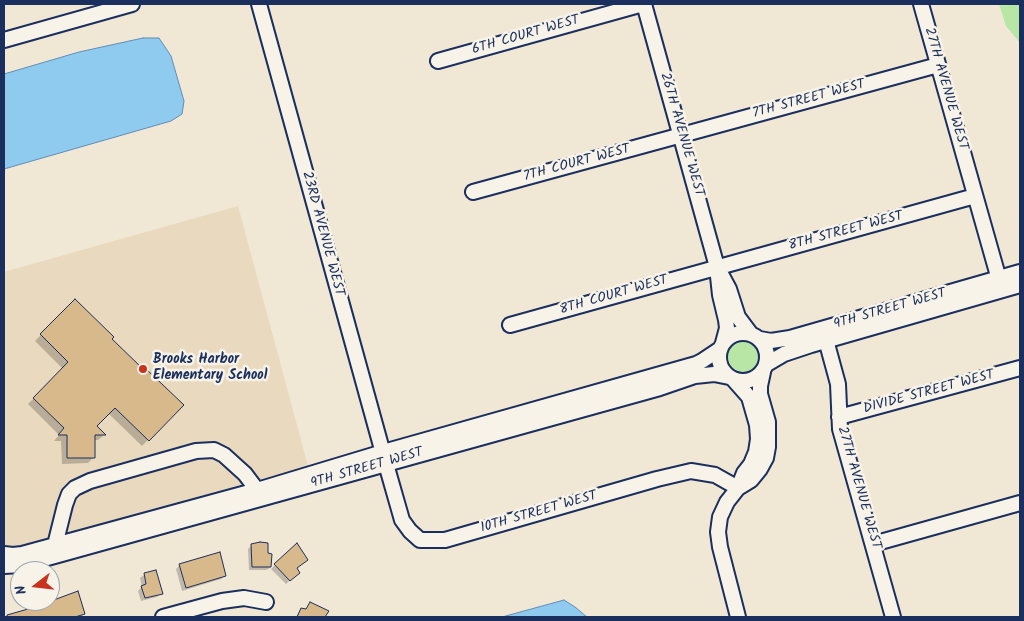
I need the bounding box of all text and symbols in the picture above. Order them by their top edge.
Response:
street label: 6TH COURT WEST [470,13,582,59]
street label: 27TH AVENUE WEST [919,26,971,152]
street label: 26TH AVENUE WEST [655,71,707,199]
street label: 7TH STREET WEST [751,77,867,123]
street label: 7TH COURT WEST [522,142,632,186]
street label: 23RD AVENUE WEST [297,170,347,298]
street label: 8TH STREET WEST [787,209,905,255]
street label: 8TH COURT WEST [558,273,670,319]
street label: 9TH STREET WEST [832,286,948,334]
place label: Brooks Harbor Elementary School [153,353,267,386]
marker: Brooks Harbor Elementary School [137,363,149,375]
street label: DIVIDE STREET WEST [862,367,996,419]
street label: 27TH AVENUE WEST [832,425,884,551]
street label: 9TH STREET WEST [309,445,425,493]
street label: 10TH STREET WEST [479,488,599,538]
north arrow [10,561,60,611]
text: N [10,583,33,597]

